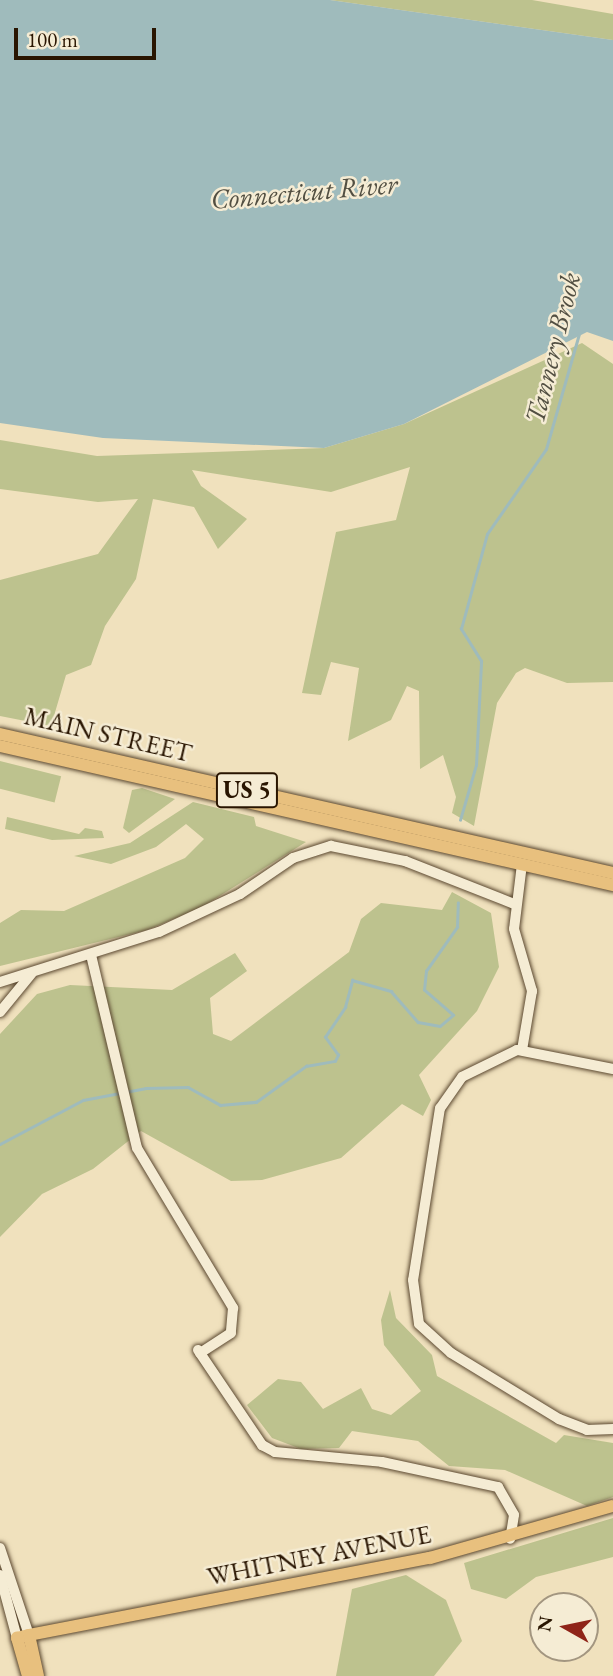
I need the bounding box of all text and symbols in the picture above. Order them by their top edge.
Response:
scale bar [18,14,159,58]
text: 100 m [27,26,78,53]
water label: Connecticut River [209,166,399,216]
water label: Tannery Brook [517,269,587,427]
street label: MAIN STREET [21,701,195,769]
road number: US 5 [216,770,278,810]
street label: WHITNEY AVENUE [204,1519,434,1593]
north arrow [529,1592,599,1662]
text: N [531,1614,558,1633]

